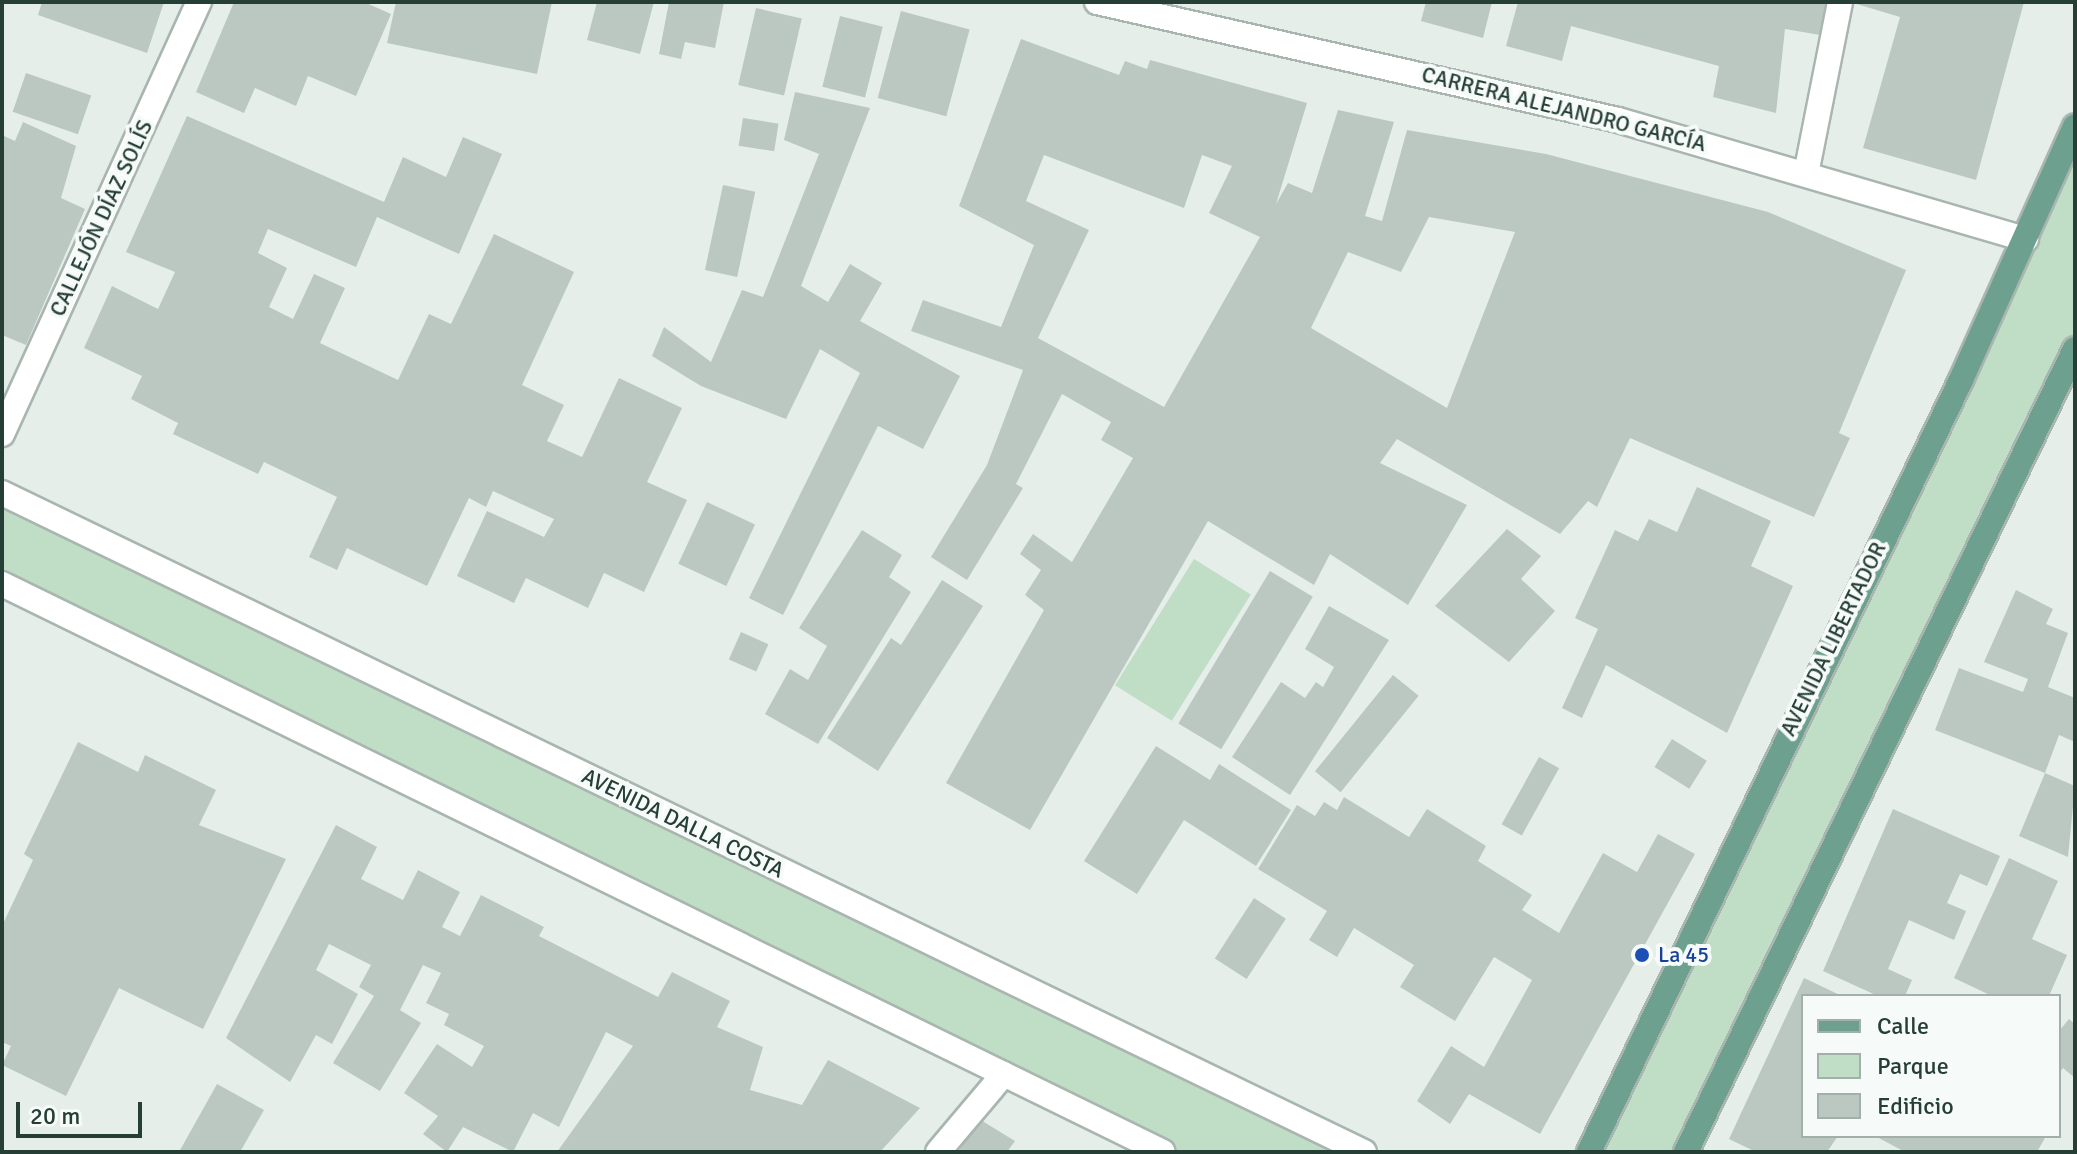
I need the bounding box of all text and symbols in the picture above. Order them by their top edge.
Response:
street label: CARRERA ALEJANDRO GARCÍA [1419,61,1709,157]
street label: CALLEJÓN DÍAZ SOLÍS [44,116,158,320]
street label: AVENIDA LIBERTADOR [1775,538,1891,740]
street label: AVENIDA DALLA COSTA [578,763,788,883]
place label: La 45 [1658,942,1709,968]
marker: La 45 [1633,946,1651,964]
legend [1801,994,2061,1138]
text: Calle [1877,1011,1929,1041]
text: Parque [1877,1051,1949,1081]
scale bar [20,1086,146,1136]
text: Edificio [1877,1091,1954,1121]
text: 20 m [30,1101,80,1131]

